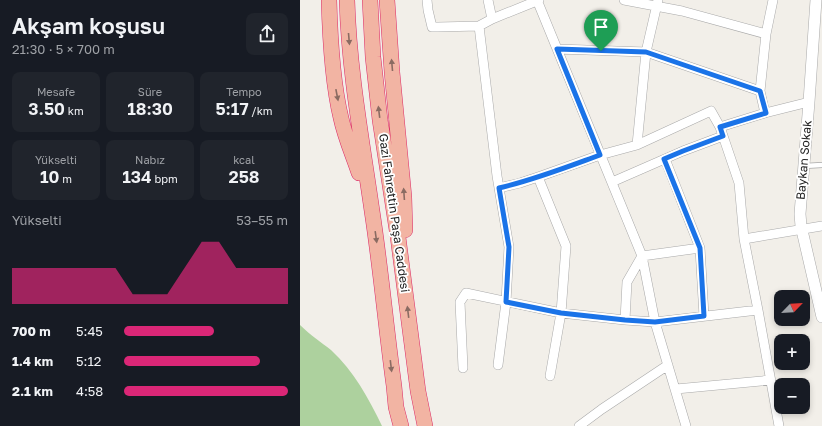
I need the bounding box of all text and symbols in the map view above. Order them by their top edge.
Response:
pin [584,10,618,51]
text: Akşam koşusu [12,12,165,39]
button: share [246,13,288,55]
icon: arrive [590,16,612,38]
one-way arrow [346,33,353,45]
text: 21:30 · 5 × 700 m [12,41,115,57]
one-way arrow [388,58,395,71]
text: Mesafe [37,85,75,98]
text: Süre [138,85,162,98]
text: Tempo [226,85,262,98]
one-way arrow [334,89,340,101]
text: 3.50 [28,98,65,119]
text: 18:30 [127,98,173,119]
text: 5:17 [215,98,249,119]
text: km [65,104,84,117]
text: /km [249,104,273,117]
one-way arrow [376,106,382,118]
street label: Baykan Sokak [793,119,814,201]
street label: Gazi Fahrettin Paşa Caddesi [376,133,413,293]
text: Yükselti [35,153,77,166]
text: Nabız [135,153,165,166]
text: kcal [233,153,255,166]
text: 10 [40,166,59,187]
text: 134 [122,166,152,187]
text: 258 [228,166,260,187]
text: m [59,172,72,185]
text: bpm [152,172,178,185]
one-way arrow [400,188,407,200]
text: Yükselti [12,212,62,228]
text: 53–55 m [236,212,288,228]
one-way arrow [373,231,379,243]
north arrow [774,290,810,326]
map controls [774,290,810,414]
one-way arrow [405,306,411,318]
text: 700 m [12,323,51,339]
text: 5:45 [76,323,103,339]
button: + [774,334,810,370]
text: 1.4 km [12,353,53,369]
text: 5:12 [76,353,101,369]
one-way arrow [388,360,394,372]
button: − [774,378,810,414]
text: 2.1 km [12,383,53,399]
text: 4:58 [76,383,103,399]

